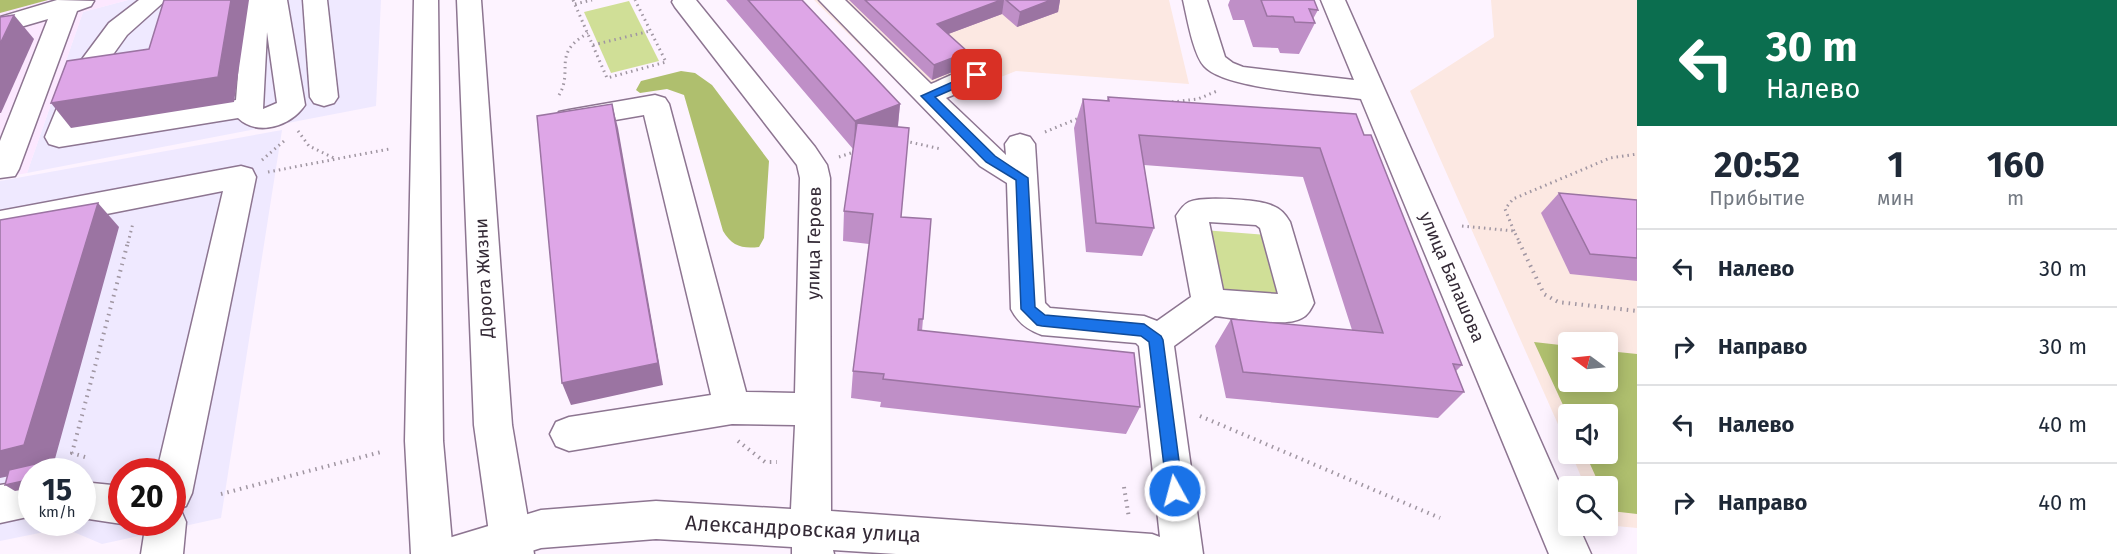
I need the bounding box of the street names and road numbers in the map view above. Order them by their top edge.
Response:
street label: улица Героев [802,186,826,300]
street label: улица Балашова [1415,208,1489,346]
street label: Дорога Жизни [470,217,498,340]
street label: Александровская улица [685,510,921,548]

